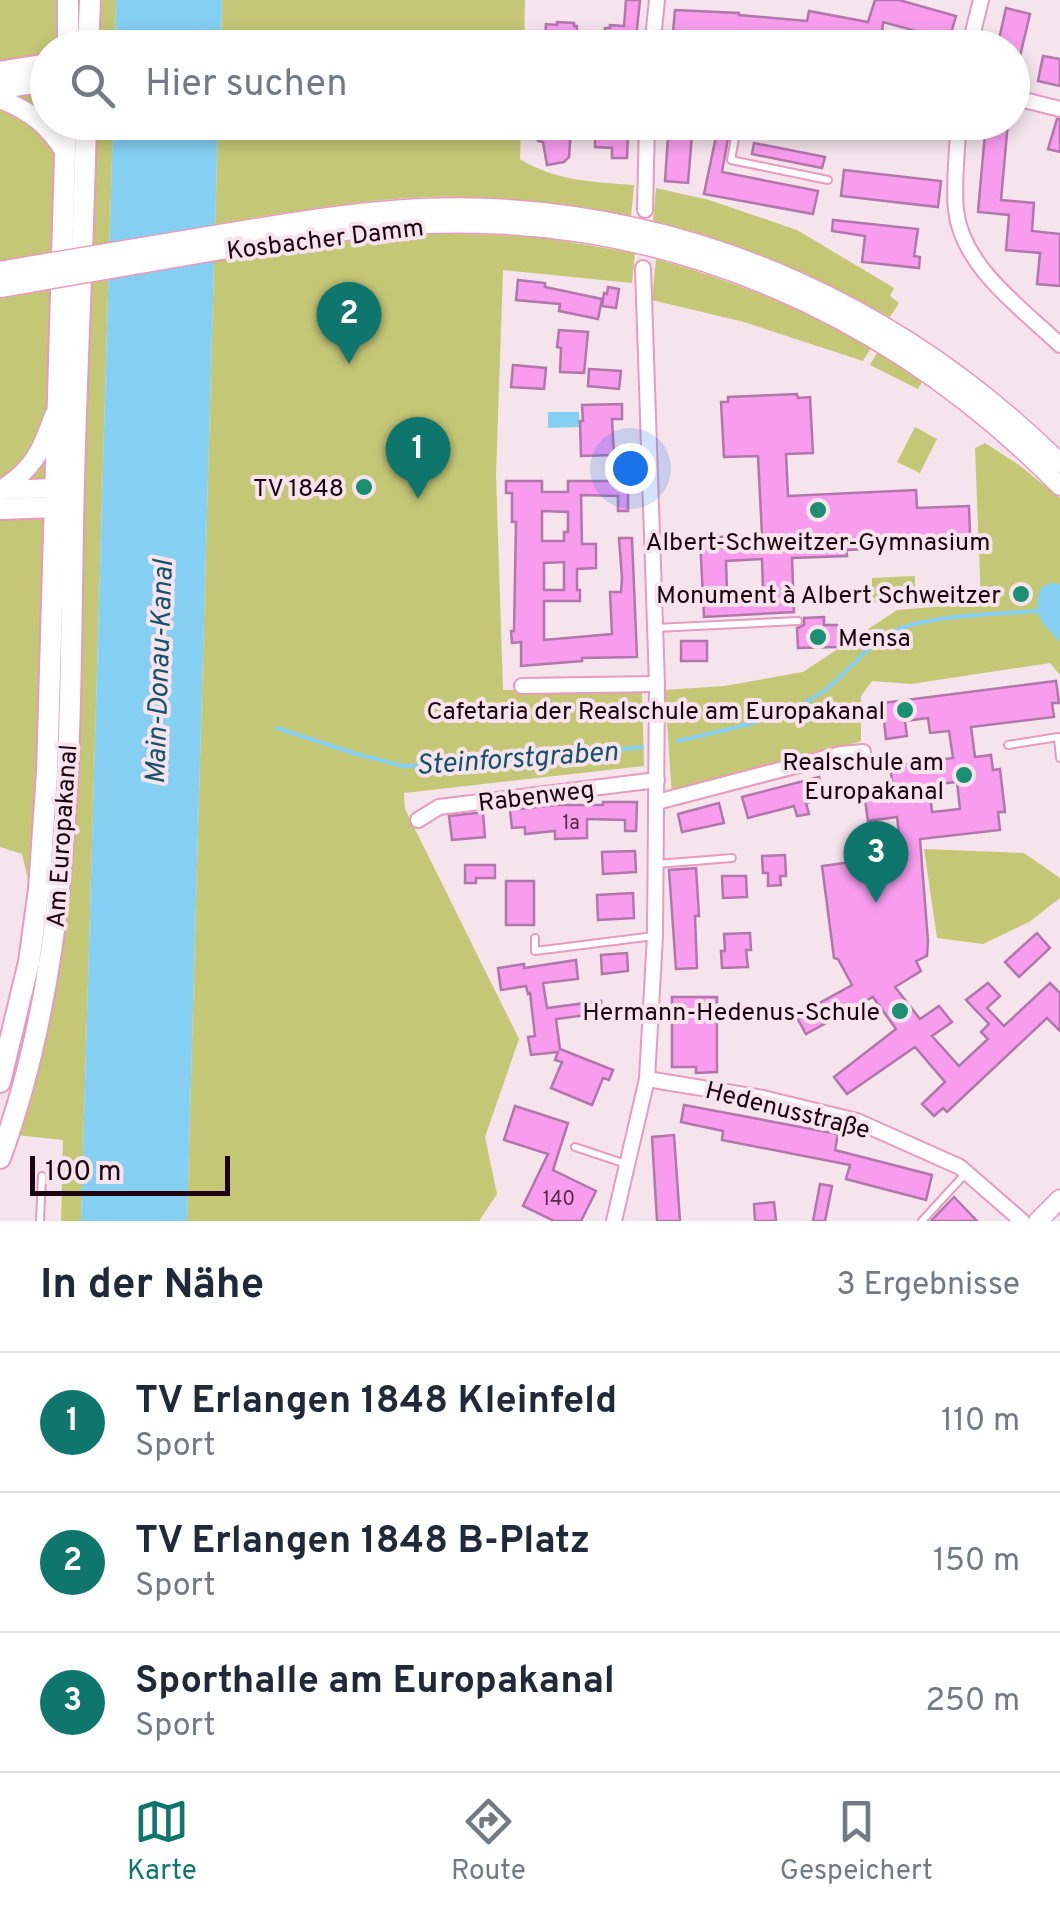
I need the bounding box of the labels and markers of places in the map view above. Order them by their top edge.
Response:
pin: 2 [316,282,382,364]
pin: 1 [386,416,450,499]
place label: TV 1848 [253,474,344,506]
marker: TV 1848 [353,476,375,498]
marker: Albert-Schweitzer-Gymnasium [807,499,829,521]
place label: Albert-Schweitzer-Gymnasium [645,528,991,560]
place label: Monument à Albert Schweitzer [656,581,1001,613]
marker: Monument à Albert Schweitzer [1010,583,1032,605]
place label: Mensa [838,624,911,656]
marker: Mensa [807,626,829,648]
place label: Cafetaria der Realschule am Europakanal [426,697,885,729]
marker: Cafetaria der Realschule am Europakanal [894,699,916,721]
place label: Realschule am Europakanal [782,748,944,809]
marker: Realschule am Europakanal [953,764,975,786]
pin: 3 [844,820,908,903]
place label: Hermann-Hedenus-Schule [582,998,880,1030]
marker: Hermann-Hedenus-Schule [889,1000,911,1022]

